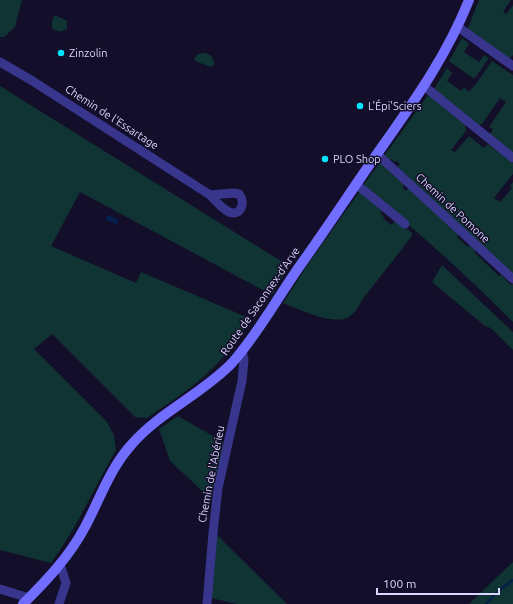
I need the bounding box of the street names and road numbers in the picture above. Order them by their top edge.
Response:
street label: Chemin de l'Essartage [63,82,161,152]
street label: Chemin de Pomone [414,171,492,245]
street label: Route de Saconnex-d'Arve [218,245,302,357]
street label: Chemin de l'Abérieu [196,424,226,524]

